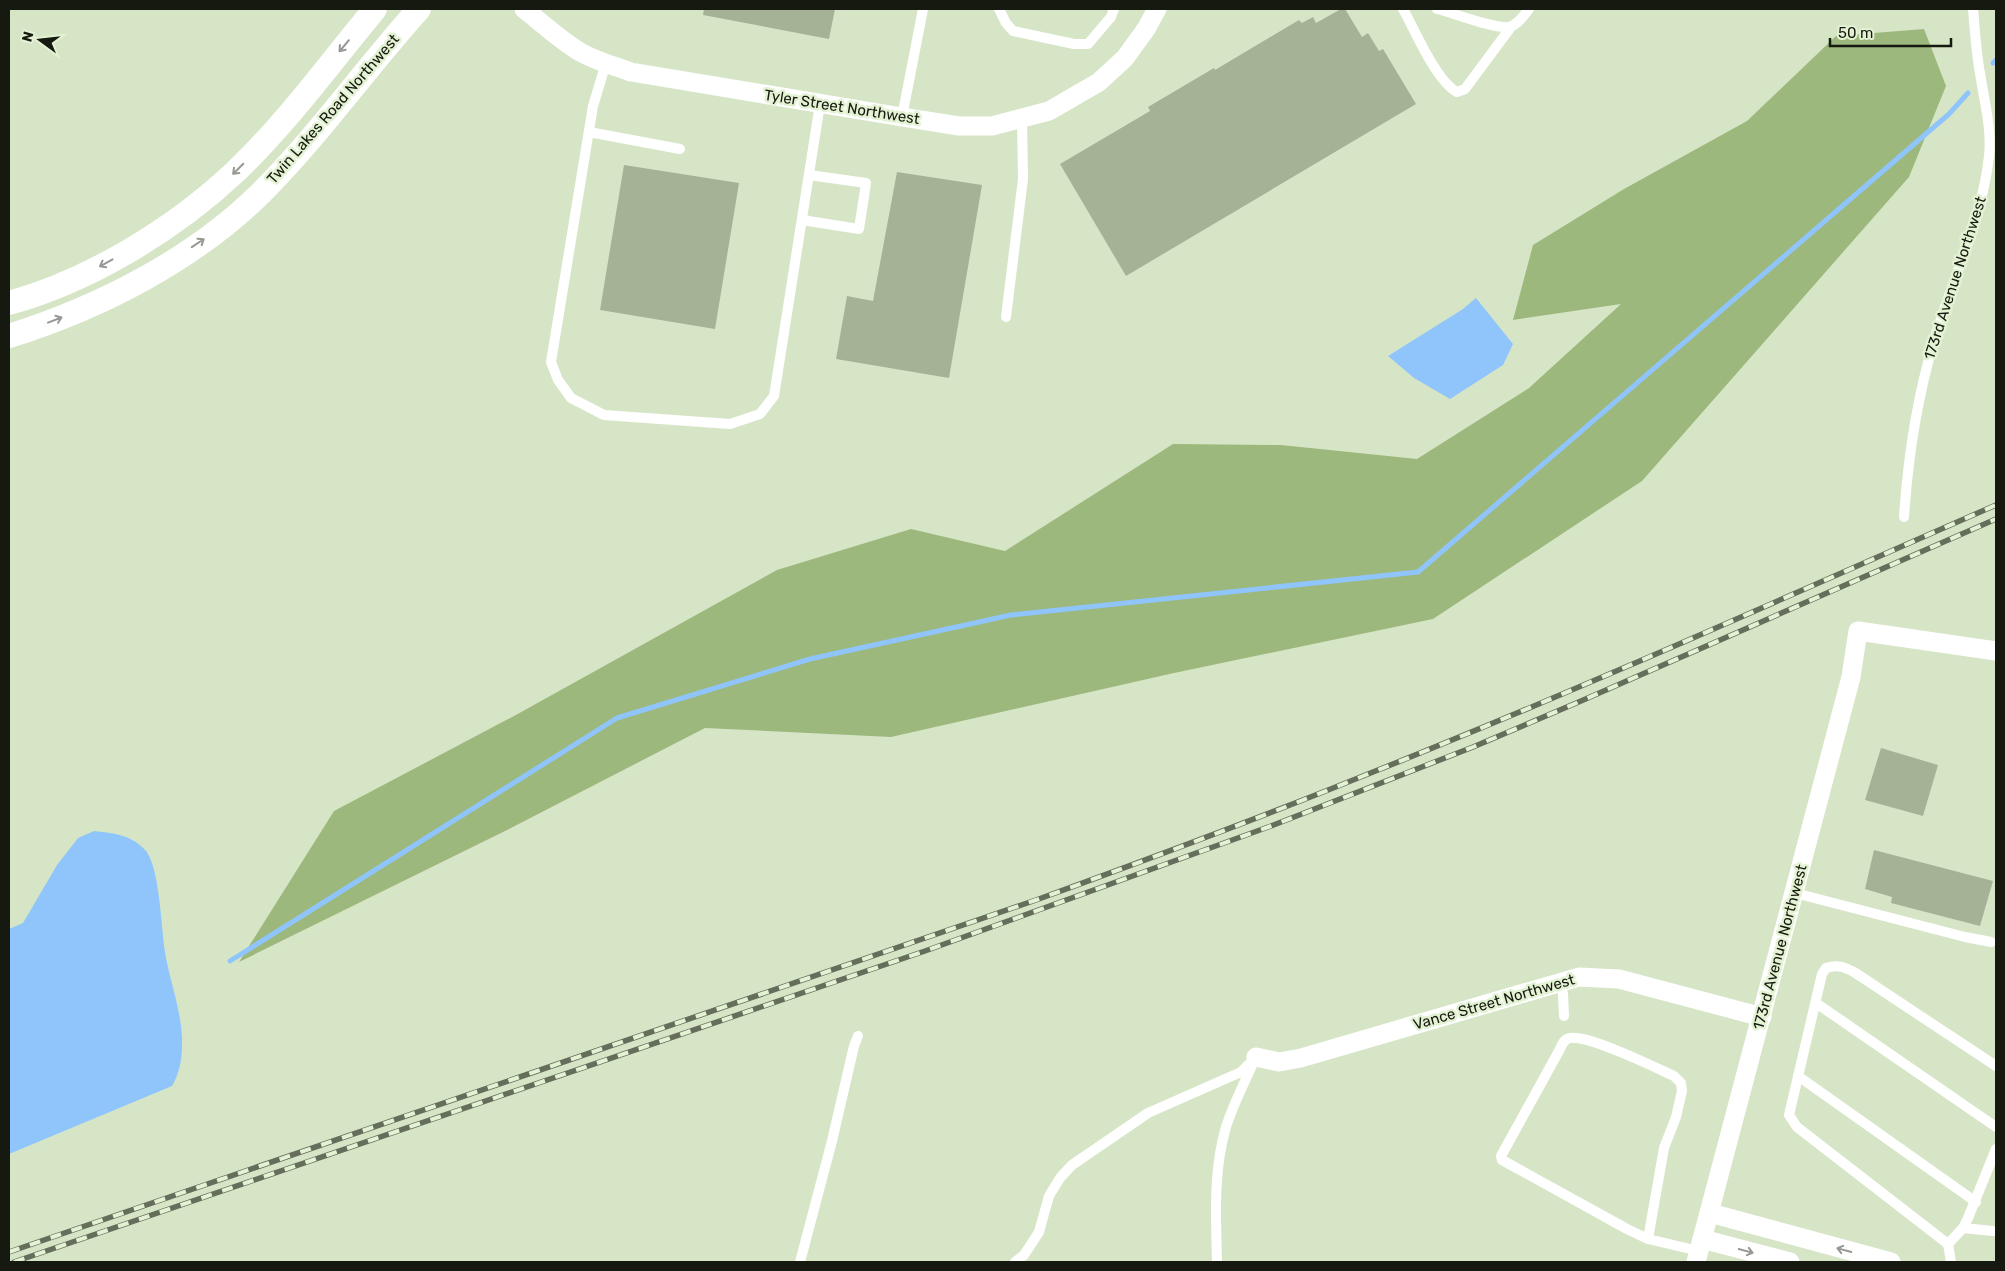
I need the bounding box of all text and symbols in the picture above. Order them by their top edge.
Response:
north arrow [15,15,65,65]
scale bar [1830,15,1951,47]
text: 50 m [1838,24,1873,42]
text: N [18,30,37,44]
street label: Twin Lakes Road Northwest [263,30,403,188]
one-way arrow [338,40,349,53]
street label: Tyler Street Northwest [763,86,921,128]
one-way arrow [231,163,244,175]
street label: 173rd Avenue Northwest [1920,194,1990,362]
one-way arrow [190,238,204,248]
one-way arrow [98,258,113,268]
one-way arrow [47,315,62,324]
street label: 173rd Avenue Northwest [1749,862,1811,1032]
street label: Vance Street Northwest [1411,970,1577,1034]
one-way arrow [1837,1244,1853,1254]
one-way arrow [1737,1246,1753,1256]

